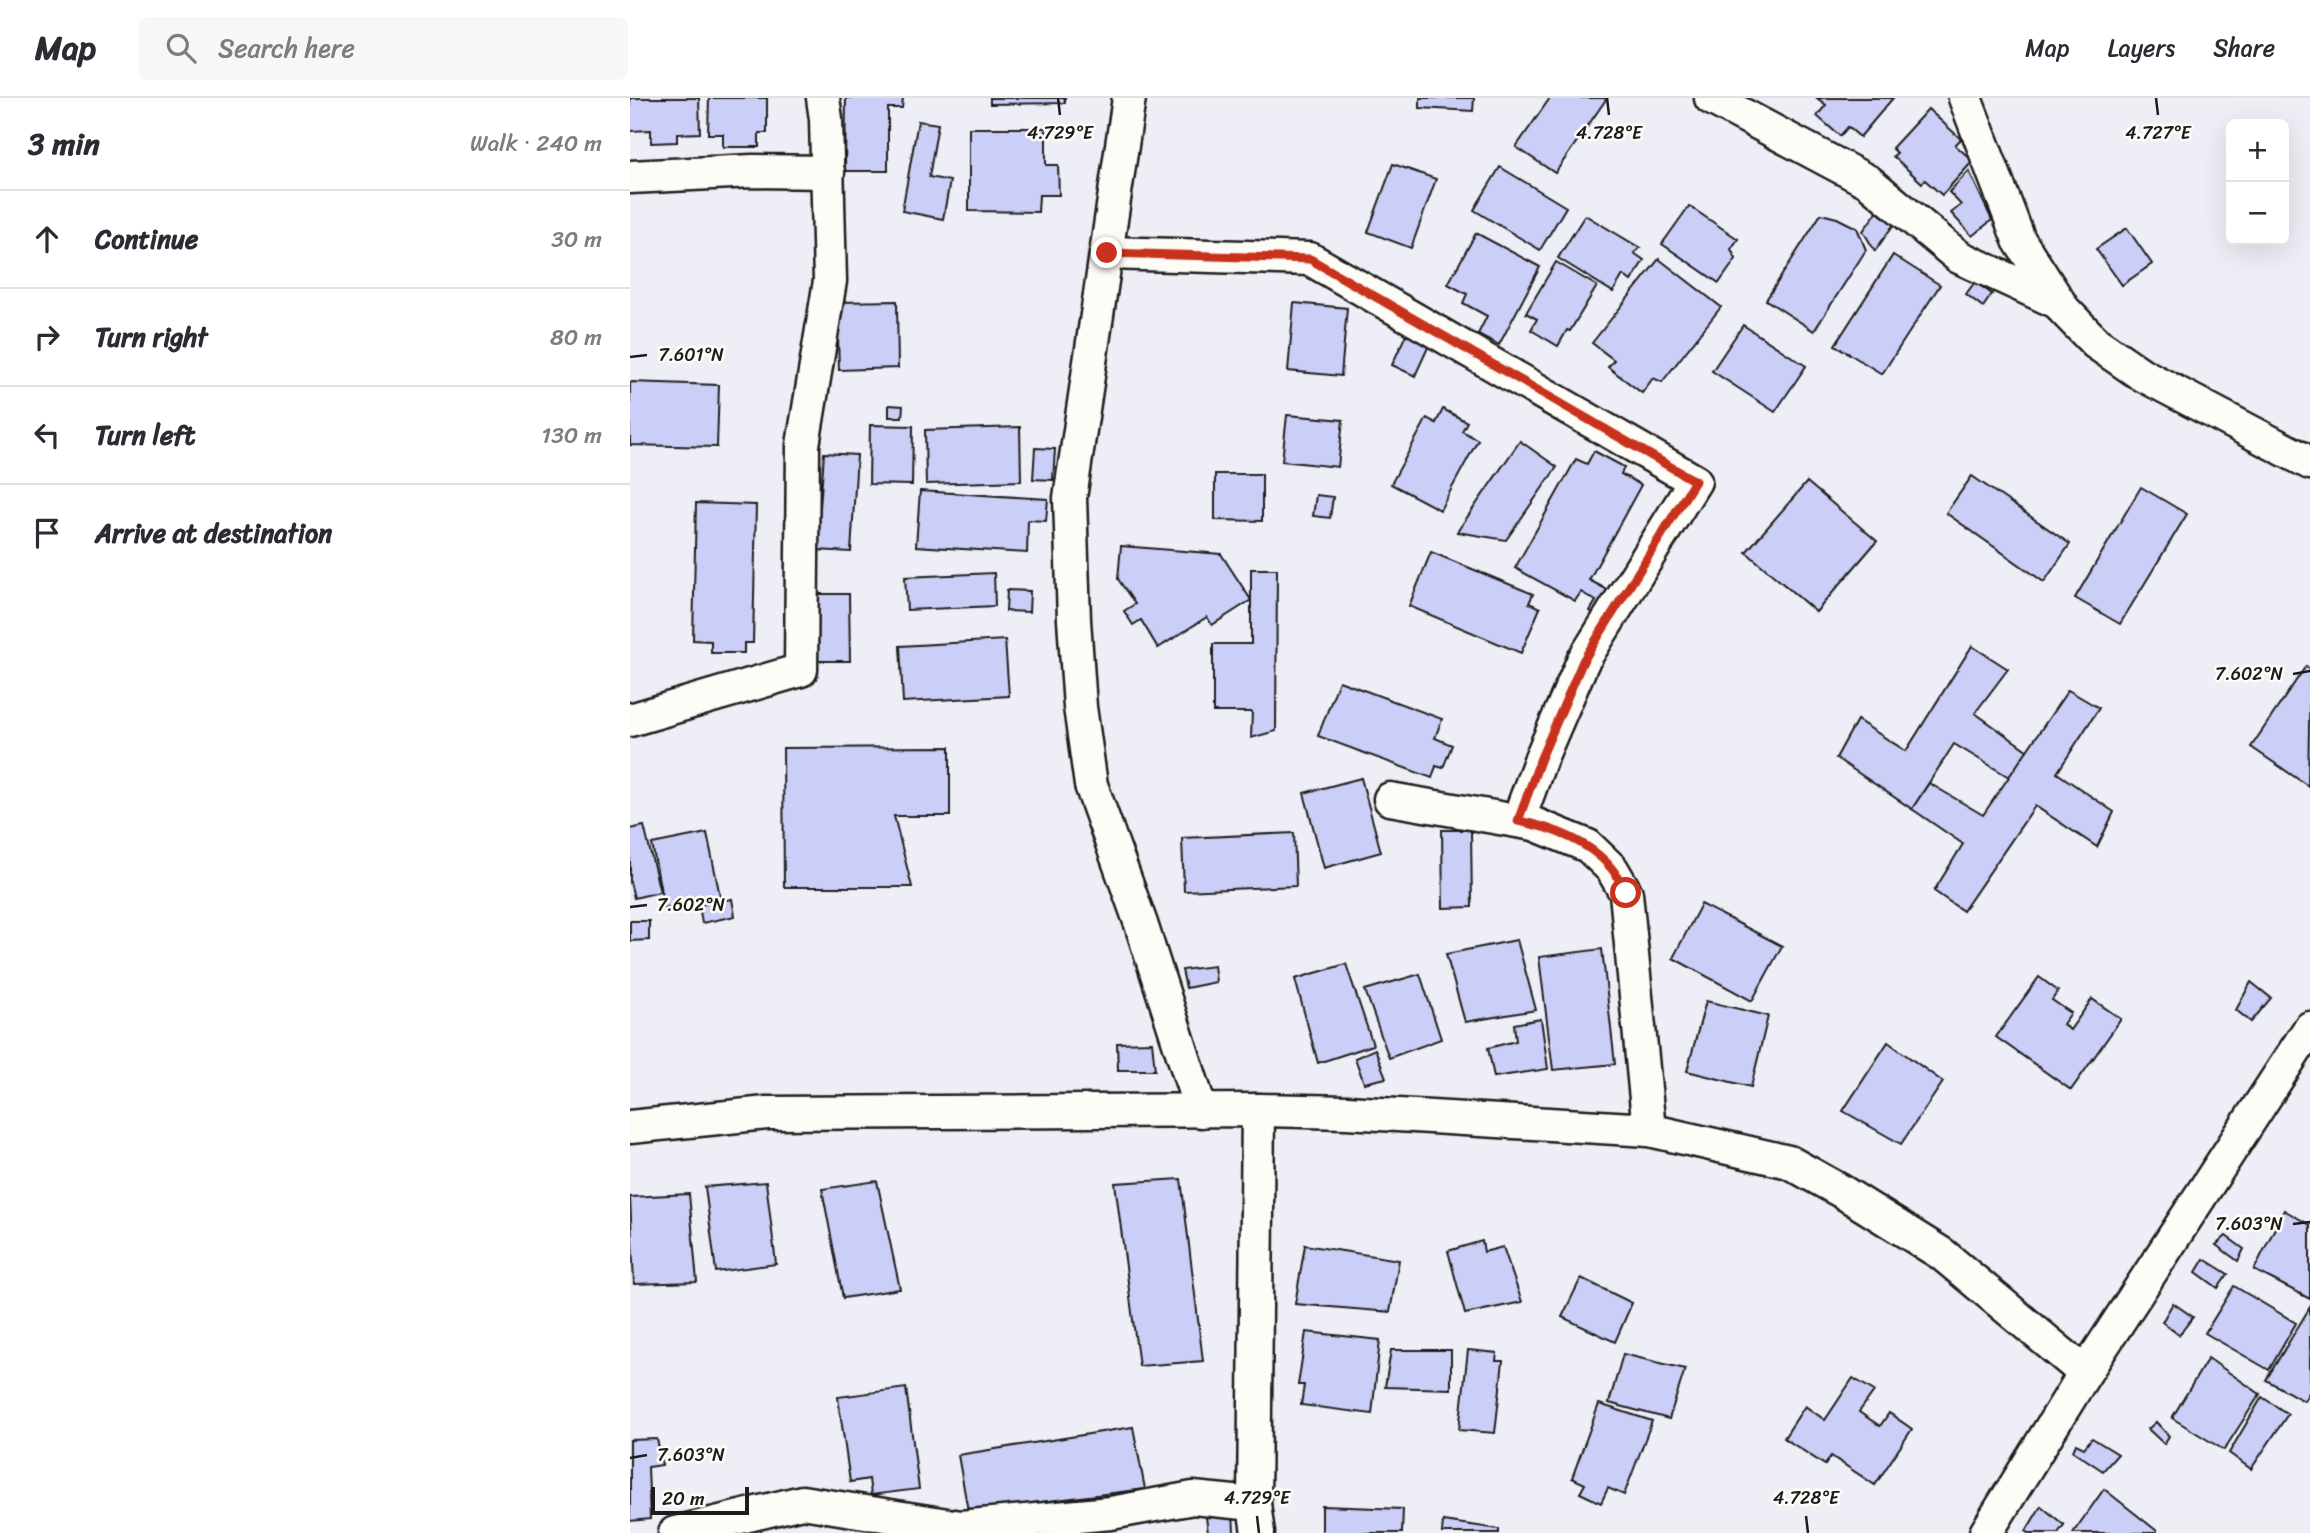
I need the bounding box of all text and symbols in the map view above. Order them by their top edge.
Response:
search box [138,17,628,80]
text: Map [35,19,96,77]
text: Search here [218,25,355,71]
text: Map [2025,27,2070,69]
text: Layers [2108,27,2175,69]
text: Share [2213,27,2275,69]
icon: search [162,29,200,67]
text: 3 min [28,117,100,171]
text: 4.729°E [1027,117,1094,149]
text: 4.728°E [1576,117,1643,149]
text: 4.727°E [2125,117,2192,149]
map controls [2226,119,2289,245]
button: + [2226,119,2289,182]
text: Walk · 240 m [470,123,602,164]
button: − [2226,182,2289,245]
text: Continue [95,216,198,262]
text: 30 m [551,219,602,260]
icon: ahead [28,220,66,258]
route end [1091,237,1122,268]
text: Turn right [95,314,208,360]
text: 80 m [550,317,602,358]
icon: right [28,318,66,356]
text: 7.601°N [658,339,724,371]
text: Turn left [95,412,195,458]
text: 130 m [541,415,602,456]
icon: left [28,416,66,454]
text: Arrive at destination [95,510,332,556]
icon: arrive [28,514,66,552]
text: 7.602°N [2215,658,2283,690]
route start [1610,877,1641,908]
text: 7.602°N [657,889,725,921]
text: 7.603°N [2215,1208,2283,1240]
text: 7.603°N [657,1439,725,1471]
text: 20 m [662,1482,705,1515]
text: 4.729°E [1224,1482,1291,1514]
text: 4.728°E [1773,1482,1840,1514]
scale bar [651,1484,749,1516]

